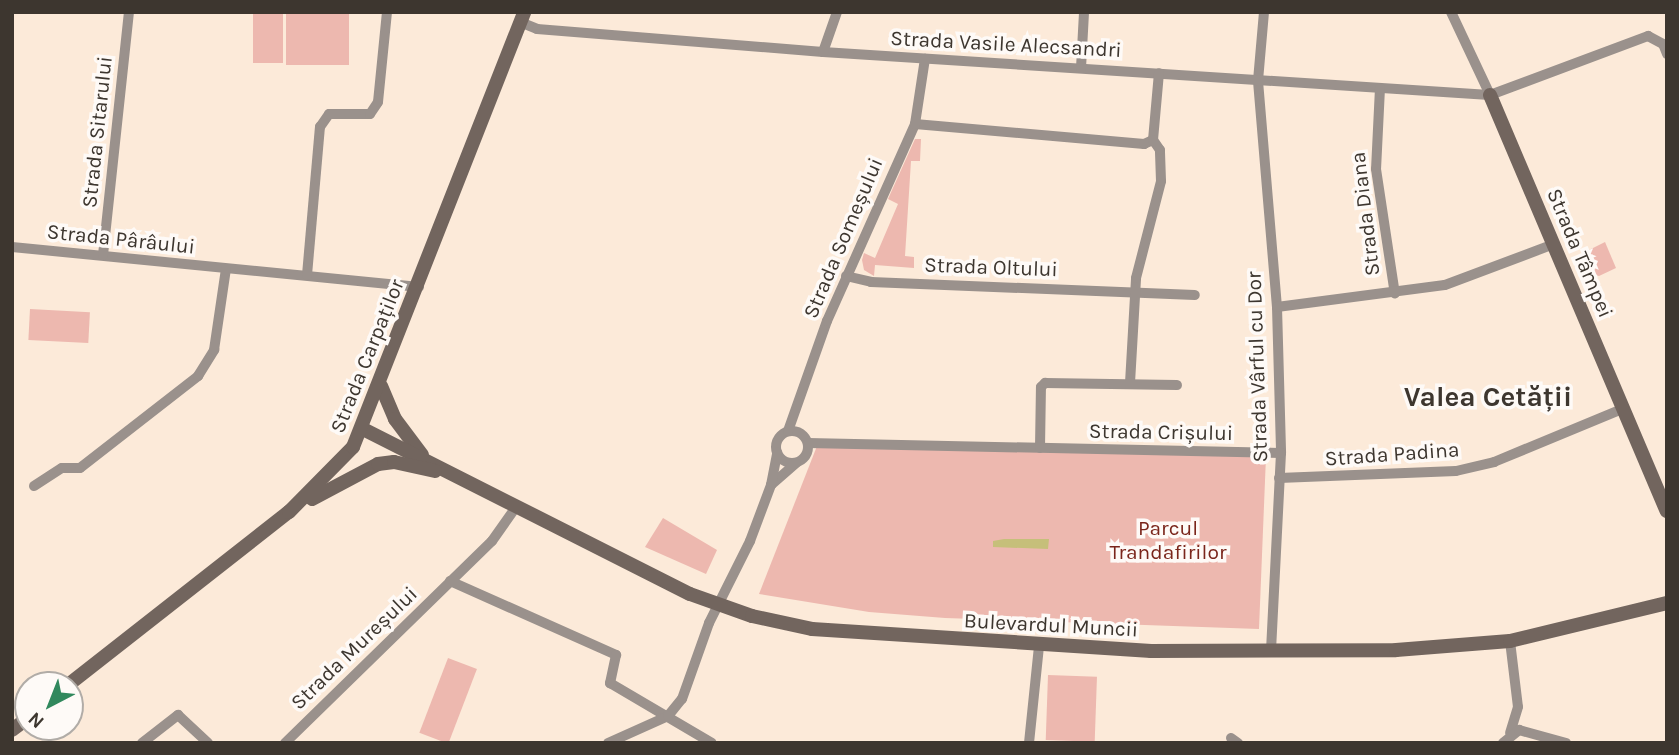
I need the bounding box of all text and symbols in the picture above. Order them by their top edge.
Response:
street label: Strada Vasile Alecsandri [890,25,1122,63]
street label: Strada Sitarului [77,55,117,209]
street label: Strada Diana [1345,151,1385,277]
street label: Strada Someșului [798,154,888,322]
street label: Strada Tâmpei [1541,185,1619,321]
street label: Strada Pârâului [46,219,196,259]
street label: Strada Oltului [924,252,1058,282]
street label: Strada Vârful cu Dor [1241,271,1273,463]
street label: Strada Carpaților [325,275,409,437]
district label: Valea Cetății [1404,380,1572,414]
street label: Strada Crișului [1089,418,1233,446]
street label: Strada Padina [1324,437,1460,471]
park label: Parcul Trandafirilor [1109,515,1227,565]
street label: Strada Mureșului [285,581,423,715]
street label: Bulevardul Muncii [963,608,1139,642]
north arrow [14,671,84,741]
text: N [24,707,49,733]

